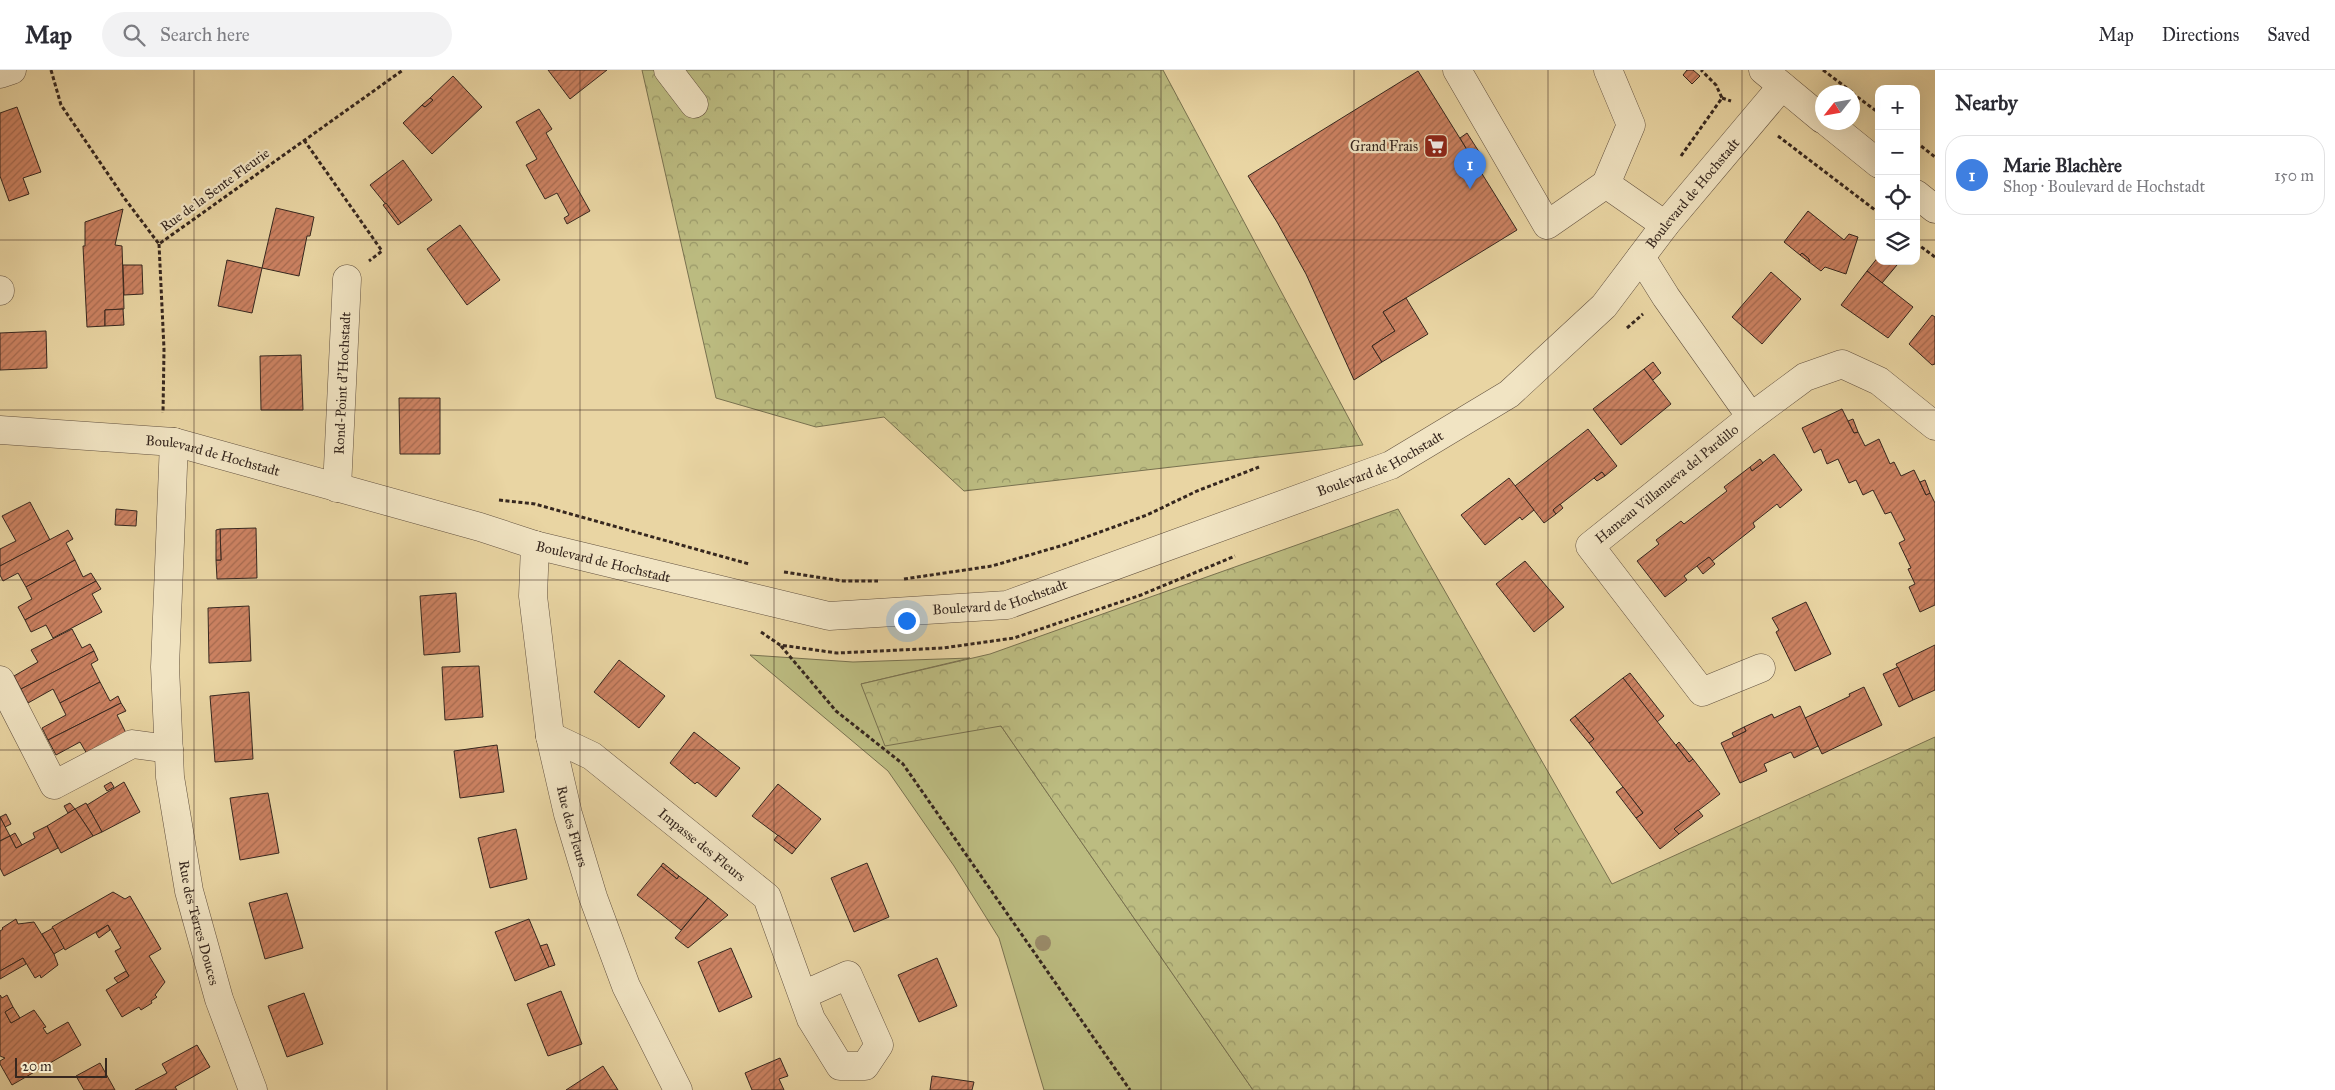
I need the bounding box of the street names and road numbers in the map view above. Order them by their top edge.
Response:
street label: Boulevard de Hochstadt [1642,135,1743,252]
street label: Rue de la Sente Fleurie [157,145,273,235]
street label: Rond-Point d'Hochstadt [330,311,354,455]
street label: Hameau Villanueva del Pardillo [1592,421,1742,547]
street label: Boulevard de Hochstadt [1314,427,1446,500]
street label: Boulevard de Hochstadt [145,432,282,480]
street label: Boulevard de Hochstadt [534,537,672,586]
street label: Boulevard de Hochstadt [932,575,1069,618]
street label: Rue des Fleurs [553,784,592,869]
street label: Impasse des Fleurs [655,804,749,885]
street label: Rue des Terres Douces [176,859,223,987]

